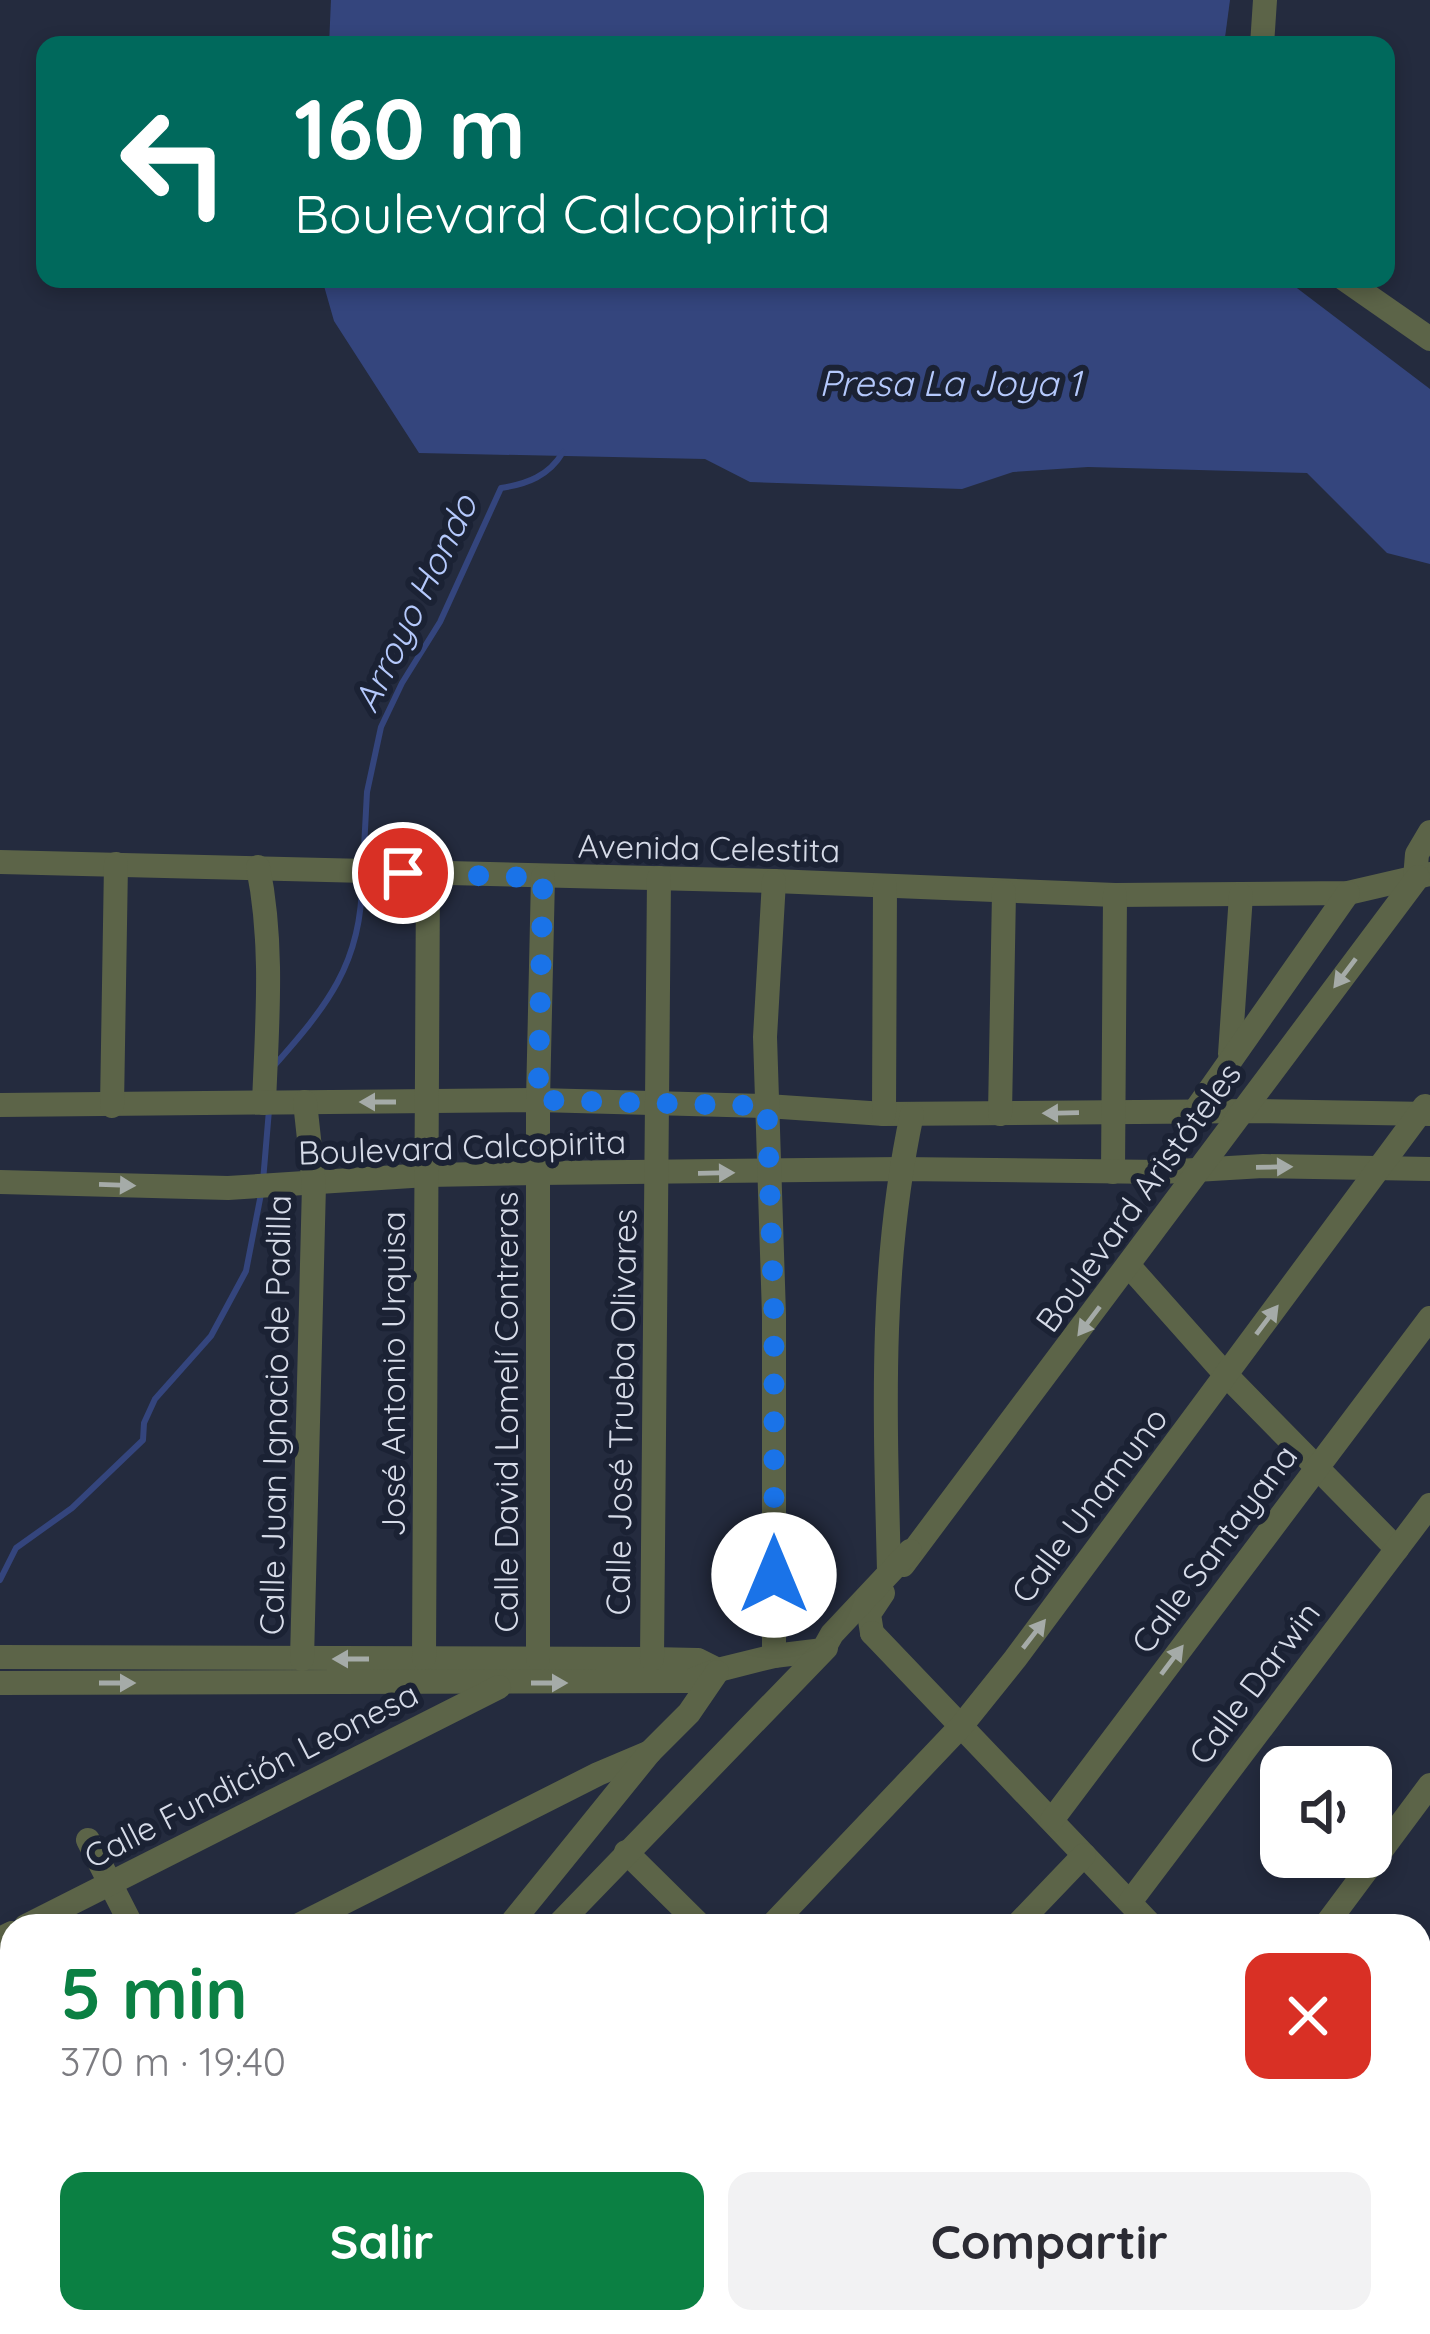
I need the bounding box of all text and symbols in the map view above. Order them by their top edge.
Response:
text: 160 m [294,75,526,180]
icon: left [96,84,252,240]
text: Boulevard Calcopirita [294,179,831,247]
water label: Presa La Joya 1 [819,360,1084,405]
water label: Arroyo Hondo [343,486,487,719]
pin [352,822,454,924]
street label: Avenida Celestita [577,825,841,870]
icon: arrive [370,840,436,906]
one-way arrow [1334,957,1358,989]
street label: Boulevard Aristóteles [1026,1054,1249,1339]
one-way arrow [358,1092,396,1112]
one-way arrow [1041,1103,1079,1122]
street label: Boulevard Calcopirita [297,1120,627,1173]
one-way arrow [1256,1157,1294,1177]
one-way arrow [698,1164,736,1183]
one-way arrow [99,1176,137,1195]
street label: Calle David Lomelí Contreras [485,1192,526,1632]
street label: Calle Juan Ignacio de Padilla [250,1195,299,1635]
street label: Calle José Trueba Olivares [596,1208,645,1616]
street label: José Antonio Urquisa [372,1211,413,1537]
one-way arrow [1254,1304,1278,1336]
one-way arrow [1077,1305,1101,1336]
street label: Calle Unamuno [1002,1399,1176,1611]
street label: Calle Santayana [1122,1436,1305,1661]
position arrow [711,1512,837,1638]
street label: Calle Darwin [1179,1593,1328,1772]
one-way arrow [1022,1618,1046,1649]
one-way arrow [1160,1644,1184,1676]
one-way arrow [331,1649,369,1669]
street label: Calle Fundición Leonesa [77,1673,424,1877]
one-way arrow [99,1673,137,1693]
one-way arrow [531,1673,569,1693]
map controls [1260,1746,1392,1878]
button: sound [1260,1746,1392,1878]
text: 5 min [60,1947,248,2037]
button: close [1245,1953,1371,2079]
text: 370 m · 19:40 [60,2037,286,2086]
button: Salir [60,2172,704,2310]
button: Compartir [728,2172,1371,2310]

